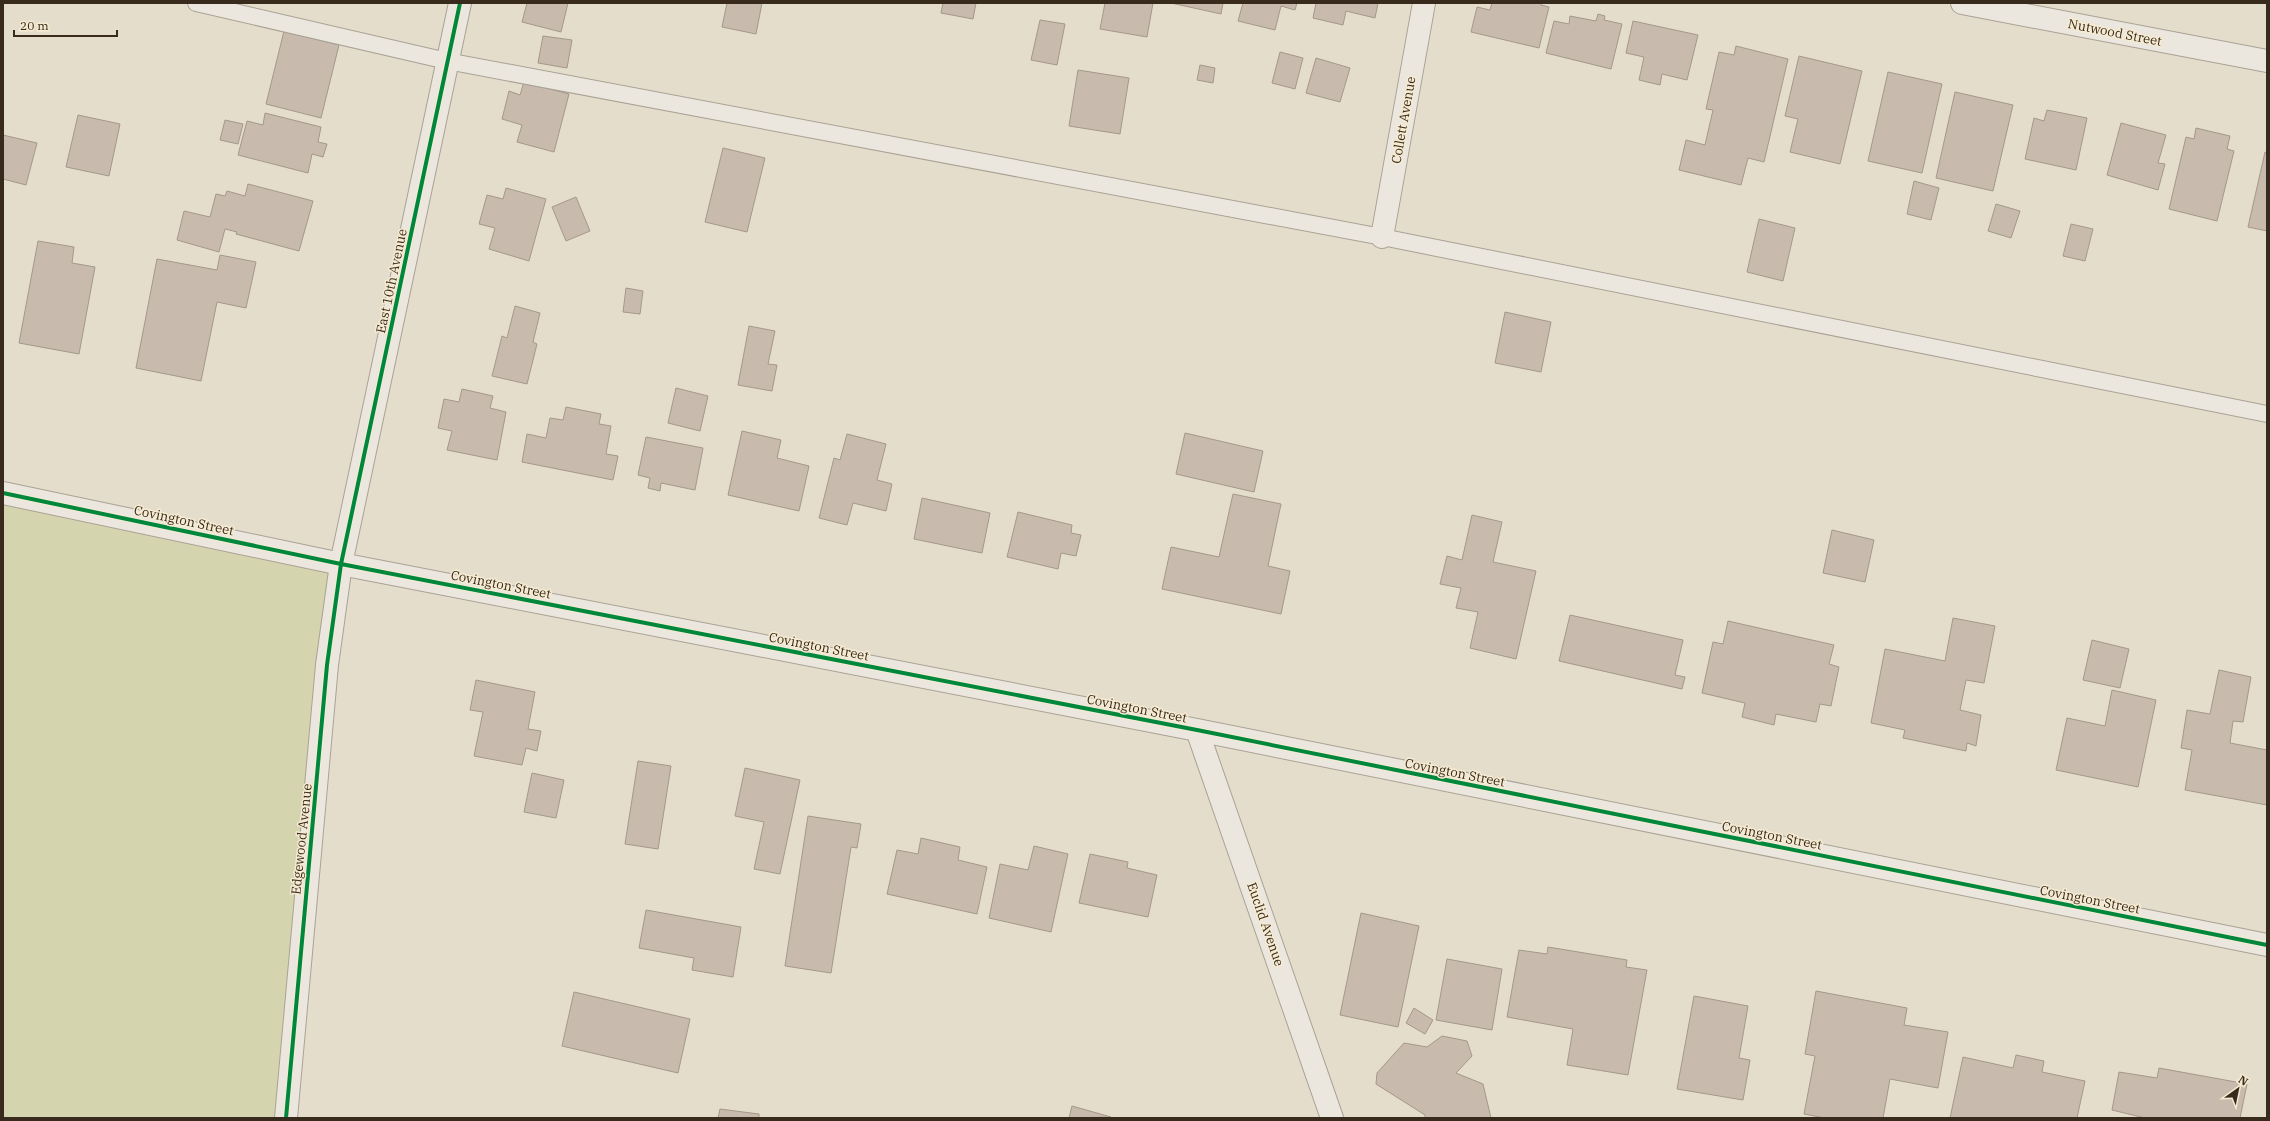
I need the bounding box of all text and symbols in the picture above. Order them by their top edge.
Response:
scale bar [14,12,117,38]
street label: Nutwood Street [2067,15,2164,50]
text: 20 m [20,18,49,33]
street label: Collett Avenue [1387,75,1420,165]
street label: East 10th Avenue [372,227,411,335]
street label: Covington Street [132,502,236,539]
street label: Covington Street [449,566,553,603]
street label: Covington Street [767,628,871,665]
street label: Covington Street [1085,690,1189,727]
street label: Covington Street [1403,754,1507,791]
street label: Edgewood Avenue [287,783,316,895]
street label: Covington Street [1720,817,1824,854]
street label: Euclid Avenue [1243,880,1288,968]
street label: Covington Street [2038,881,2142,918]
north arrow [2218,1069,2258,1109]
text: N [2236,1072,2251,1089]

